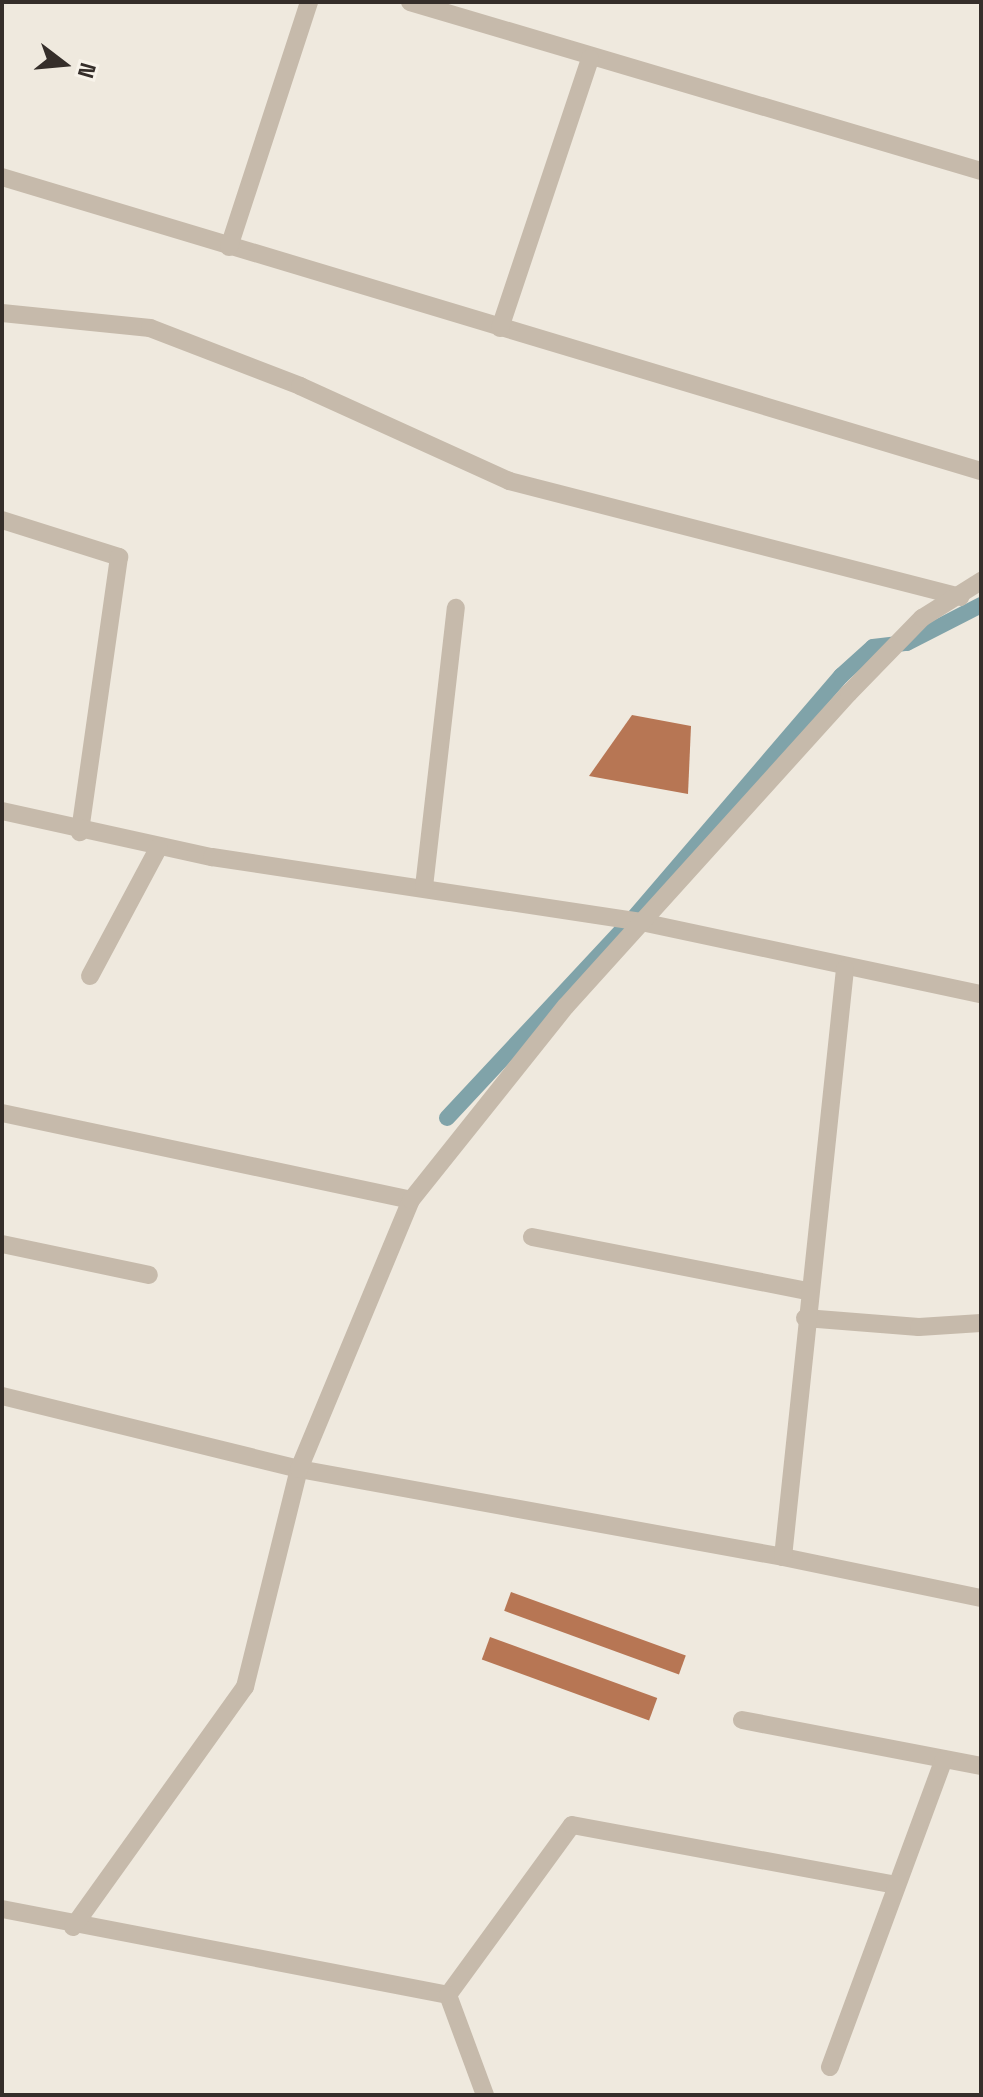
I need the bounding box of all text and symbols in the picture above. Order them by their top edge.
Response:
north arrow [24,24,104,104]
text: N [72,60,103,82]

